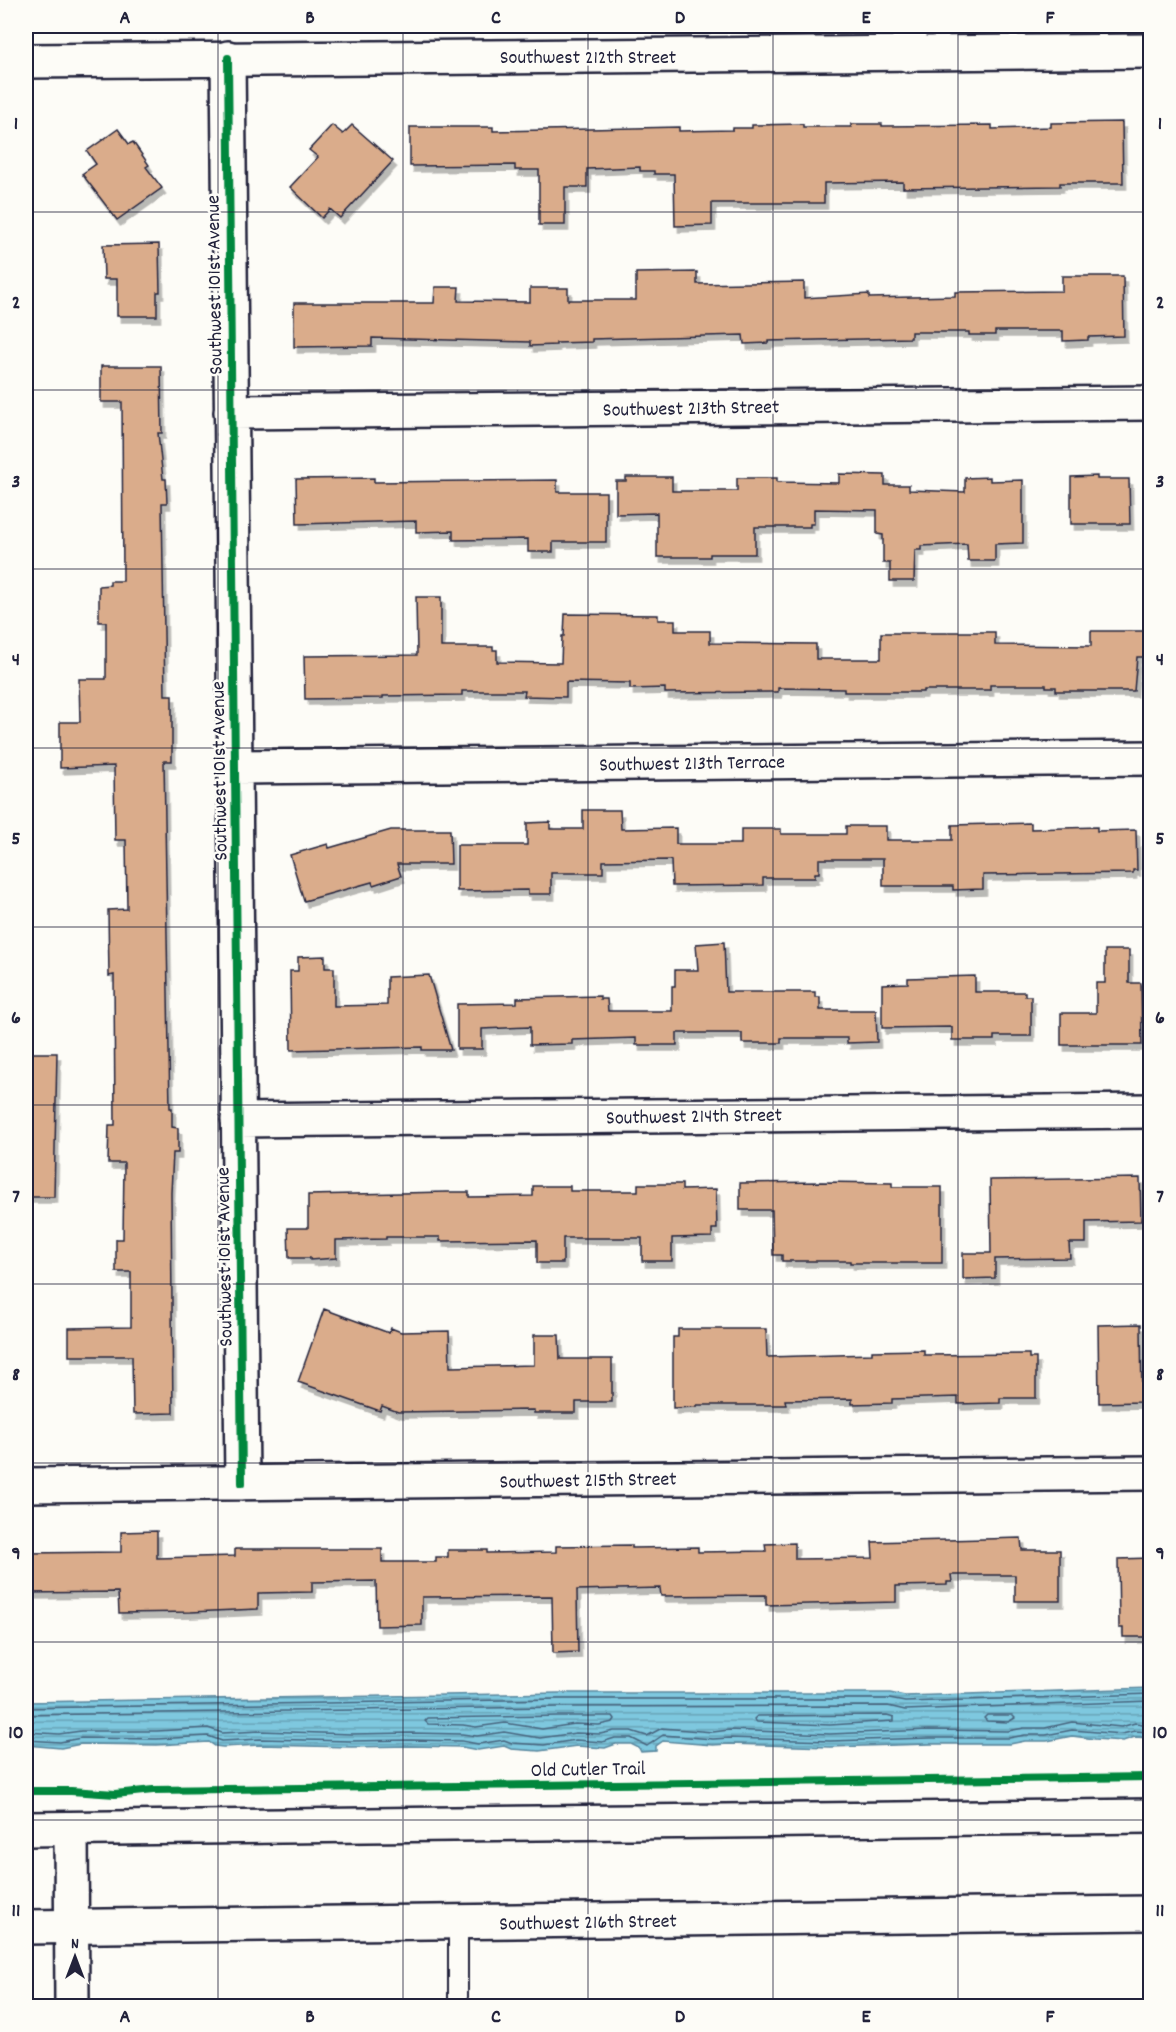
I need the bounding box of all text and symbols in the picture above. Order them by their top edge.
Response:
text: A [120,5,131,33]
text: B [305,5,315,33]
text: C [491,5,501,33]
text: D [675,5,686,33]
text: E [861,5,871,33]
text: F [1046,5,1056,33]
street label: Southwest 212th Street [500,45,676,73]
text: 1 [14,111,18,139]
text: 1 [1158,111,1162,139]
street label: Southwest 101st Avenue [200,195,232,375]
text: 2 [12,290,20,318]
text: 2 [1156,290,1164,318]
street label: Southwest 213th Street [602,394,780,426]
text: 3 [12,469,20,497]
text: 3 [1156,469,1164,497]
text: 4 [12,647,20,675]
text: 4 [1156,647,1164,675]
street label: Southwest 101st Avenue [205,681,237,861]
street label: Southwest 213th Terrace [599,749,785,781]
text: 5 [11,826,21,854]
text: 5 [1155,826,1165,854]
text: 6 [11,1005,21,1033]
text: 6 [1155,1005,1165,1033]
street label: Southwest 214th Street [606,1102,782,1134]
street label: Southwest 101st Avenue [210,1167,242,1347]
text: 7 [12,1184,20,1212]
text: 7 [1156,1184,1164,1212]
text: 8 [12,1362,20,1390]
text: 8 [1156,1362,1164,1390]
street label: Southwest 215th Street [499,1466,677,1498]
text: 9 [11,1541,21,1569]
text: 9 [1155,1541,1165,1569]
text: 10 [8,1720,24,1748]
text: 10 [1152,1720,1168,1748]
street label: Old Cutler Trail [530,1756,646,1786]
text: 11 [12,1898,20,1926]
text: 11 [1156,1898,1164,1926]
street label: Southwest 216th Street [499,1908,677,1940]
north arrow [45,1927,105,1987]
text: N [71,1933,79,1956]
text: A [120,2004,131,2032]
text: B [305,2004,315,2032]
text: C [491,2004,501,2032]
text: D [675,2004,686,2032]
text: E [861,2004,871,2032]
text: F [1046,2004,1056,2032]

